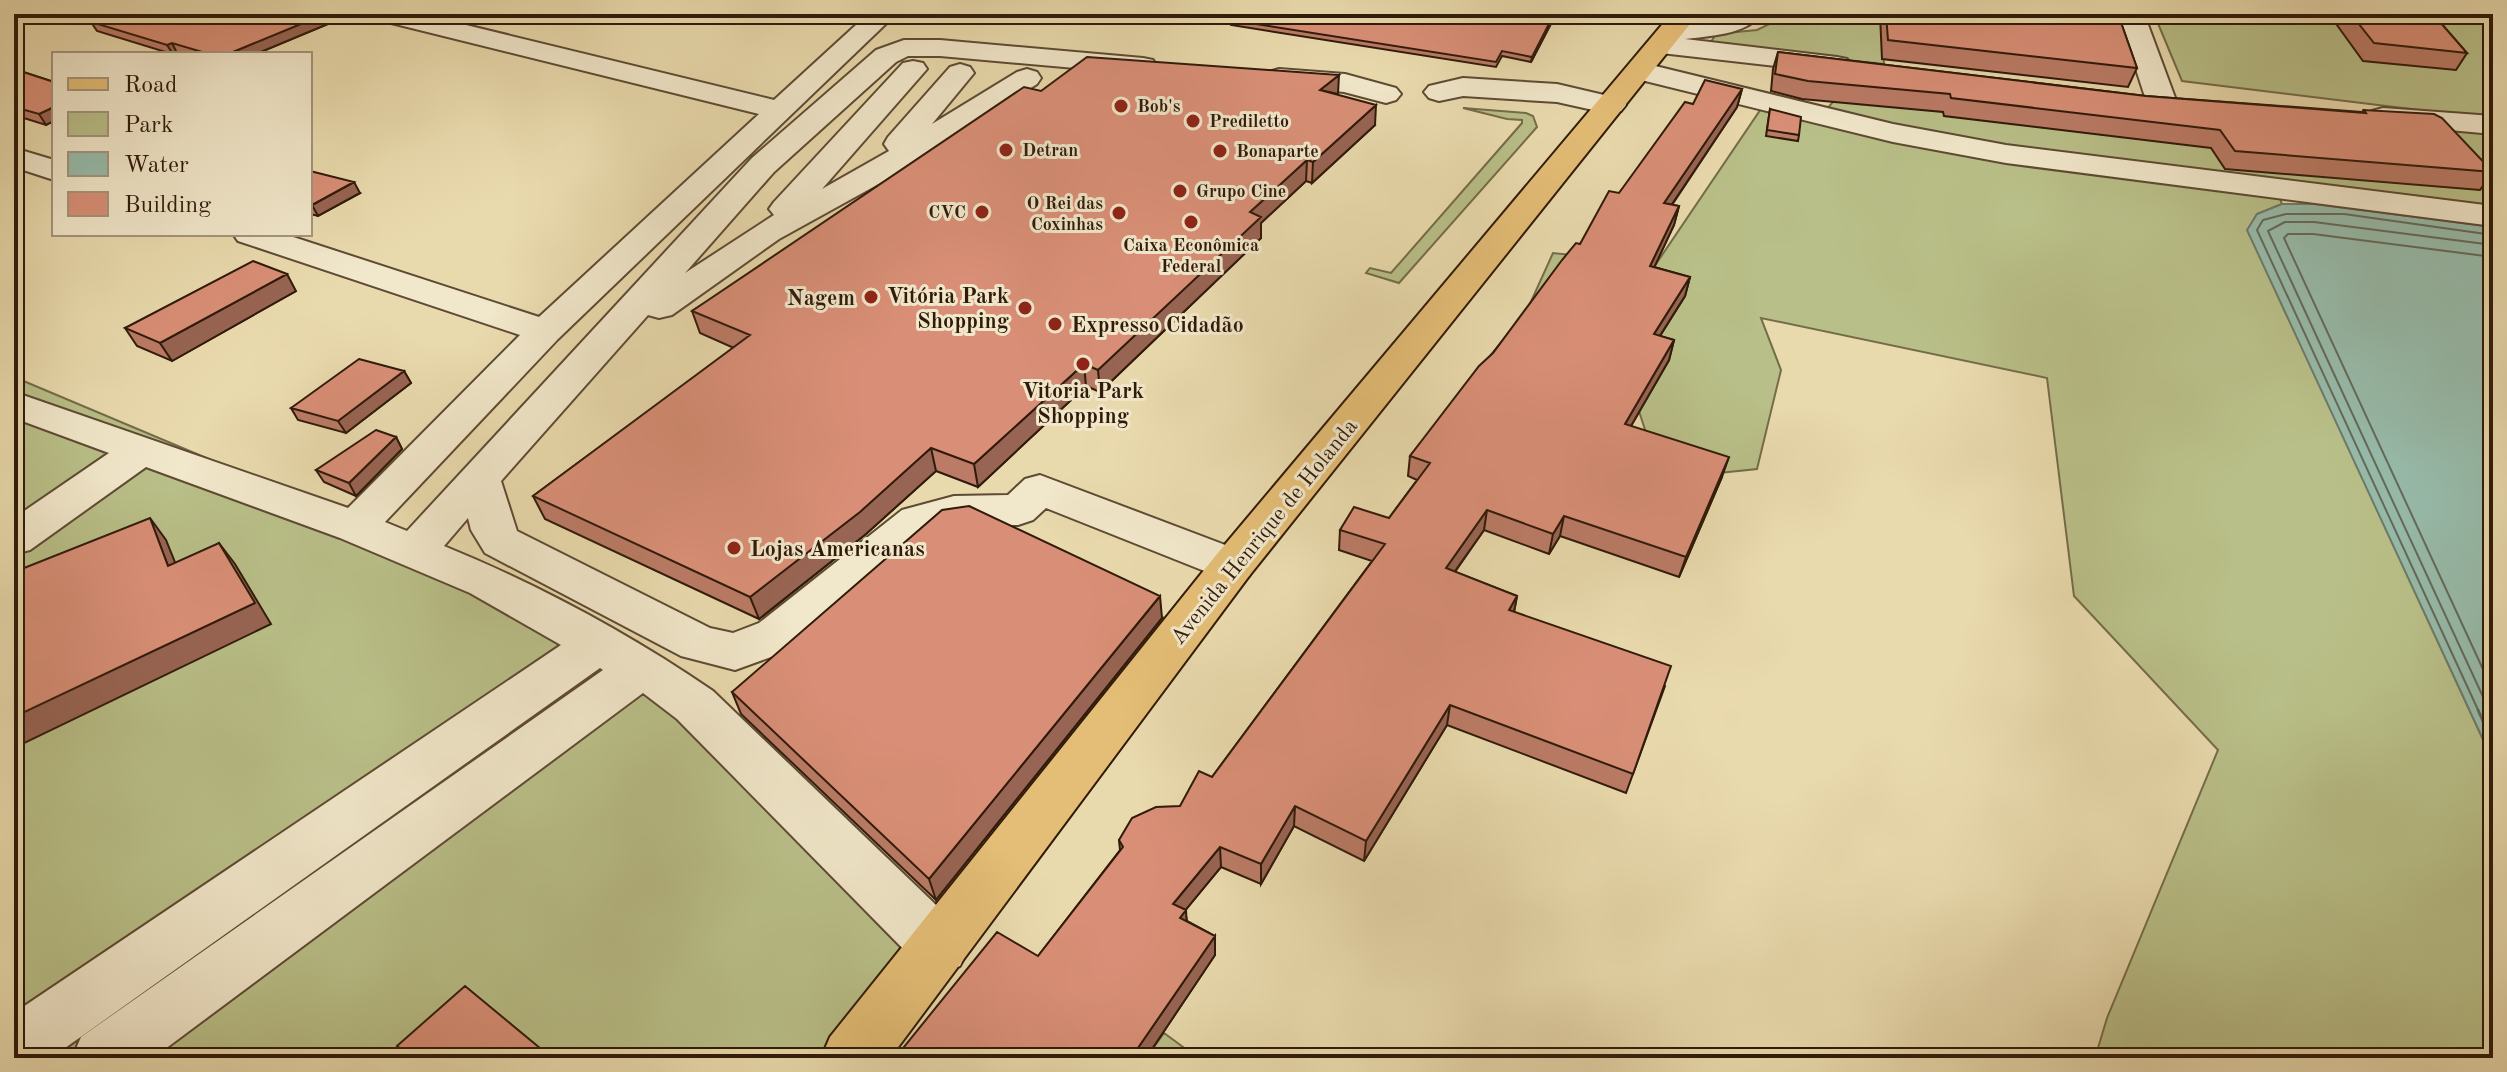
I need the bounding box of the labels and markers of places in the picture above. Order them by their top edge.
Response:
marker: Bob's [1112,97,1130,115]
place label: Bob's [1137,98,1181,116]
marker: Prediletto [1184,112,1202,130]
place label: Prediletto [1209,113,1289,131]
marker: Detran [997,141,1015,159]
place label: Detran [1022,142,1078,160]
marker: Bonaparte [1211,142,1229,160]
place label: Bonaparte [1236,143,1319,161]
marker: Grupo Cine [1171,182,1189,200]
place label: Grupo Cine [1196,183,1286,201]
place label: O Rei das Coxinhas [1027,195,1103,234]
marker: CVC [973,203,991,221]
place label: CVC [928,204,966,222]
marker: O Rei das Coxinhas [1110,204,1128,222]
marker: Caixa Econômica Federal [1182,213,1200,231]
place label: Caixa Econômica Federal [1123,237,1259,276]
place label: Vitória Park Shopping [887,286,1009,333]
place label: Nagem [787,288,855,310]
marker: Nagem [862,288,880,306]
marker: Vitória Park Shopping [1016,299,1034,317]
marker: Expresso Cidadão [1046,315,1064,333]
place label: Expresso Cidadão [1071,315,1244,337]
marker: Vitoria Park Shopping [1074,355,1092,373]
place label: Vitoria Park Shopping [1022,381,1144,428]
marker: Lojas Americanas [725,539,743,557]
place label: Lojas Americanas [750,539,925,561]

